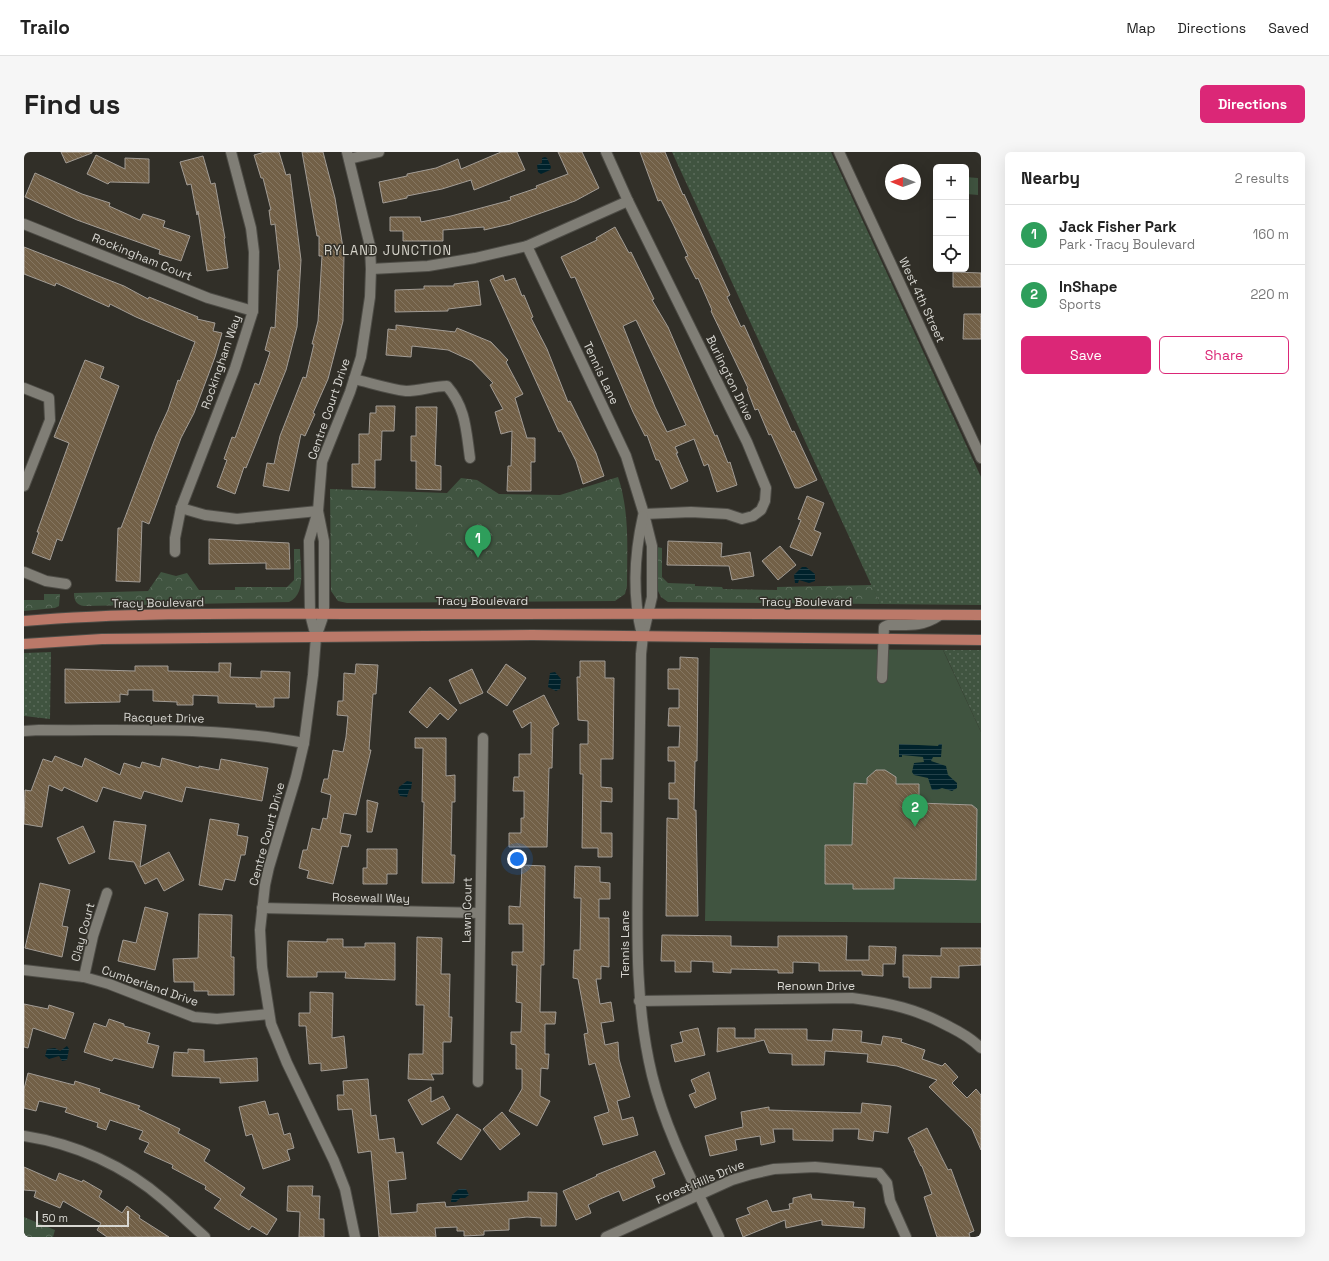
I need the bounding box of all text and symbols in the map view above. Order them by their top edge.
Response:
text: Trailo [20,15,70,40]
text: Map [1126,19,1156,37]
text: Directions [1178,19,1246,37]
text: Saved [1268,19,1309,37]
button: Directions [1200,85,1305,123]
text: Find us [24,86,121,122]
north arrow [885,164,921,200]
map controls [933,164,969,272]
button: + [933,164,969,200]
text: Nearby [1021,167,1080,189]
text: 2 results [1235,170,1289,187]
button: − [933,200,969,236]
text: Jack Fisher Park [1059,217,1177,236]
text: 1 [1031,226,1037,243]
text: 160 m [1253,226,1289,243]
street label: Rockingham Court [89,230,195,284]
button: locate [933,236,969,272]
text: Park · Tracy Boulevard [1059,236,1195,253]
district label: RYLAND JUNCTION [324,242,452,259]
street label: West 4th Street [895,255,949,345]
text: InShape [1059,277,1117,296]
text: 2 [1030,286,1038,303]
text: 220 m [1250,286,1289,303]
text: Sports [1059,296,1101,313]
street label: Rockingham Way [197,313,245,411]
street label: Burlington Drive [703,333,757,423]
button: Save [1021,336,1151,374]
button: Share [1159,336,1289,374]
street label: Tennis Lane [579,339,623,407]
street label: Centre Court Drive [304,356,354,462]
pin: 1 [465,525,491,558]
street label: Tracy Boulevard [436,593,528,609]
street label: Tracy Boulevard [112,594,204,612]
street label: Tracy Boulevard [760,594,852,610]
street label: Racquet Drive [123,709,205,727]
street label: Centre Court Drive [246,781,288,887]
pin: 2 [902,794,928,827]
your location [507,849,527,869]
street label: Lawn Court [458,877,476,943]
street label: Rosewall Way [332,889,410,907]
street label: Clay Court [67,901,99,963]
street label: Tennis Lane [617,910,633,978]
street label: Cumberland Drive [99,962,201,1010]
street label: Renown Drive [777,978,855,994]
street label: Forest Hills Drive [653,1156,747,1208]
scale bar [36,1209,129,1228]
text: 50 m [42,1211,68,1225]

